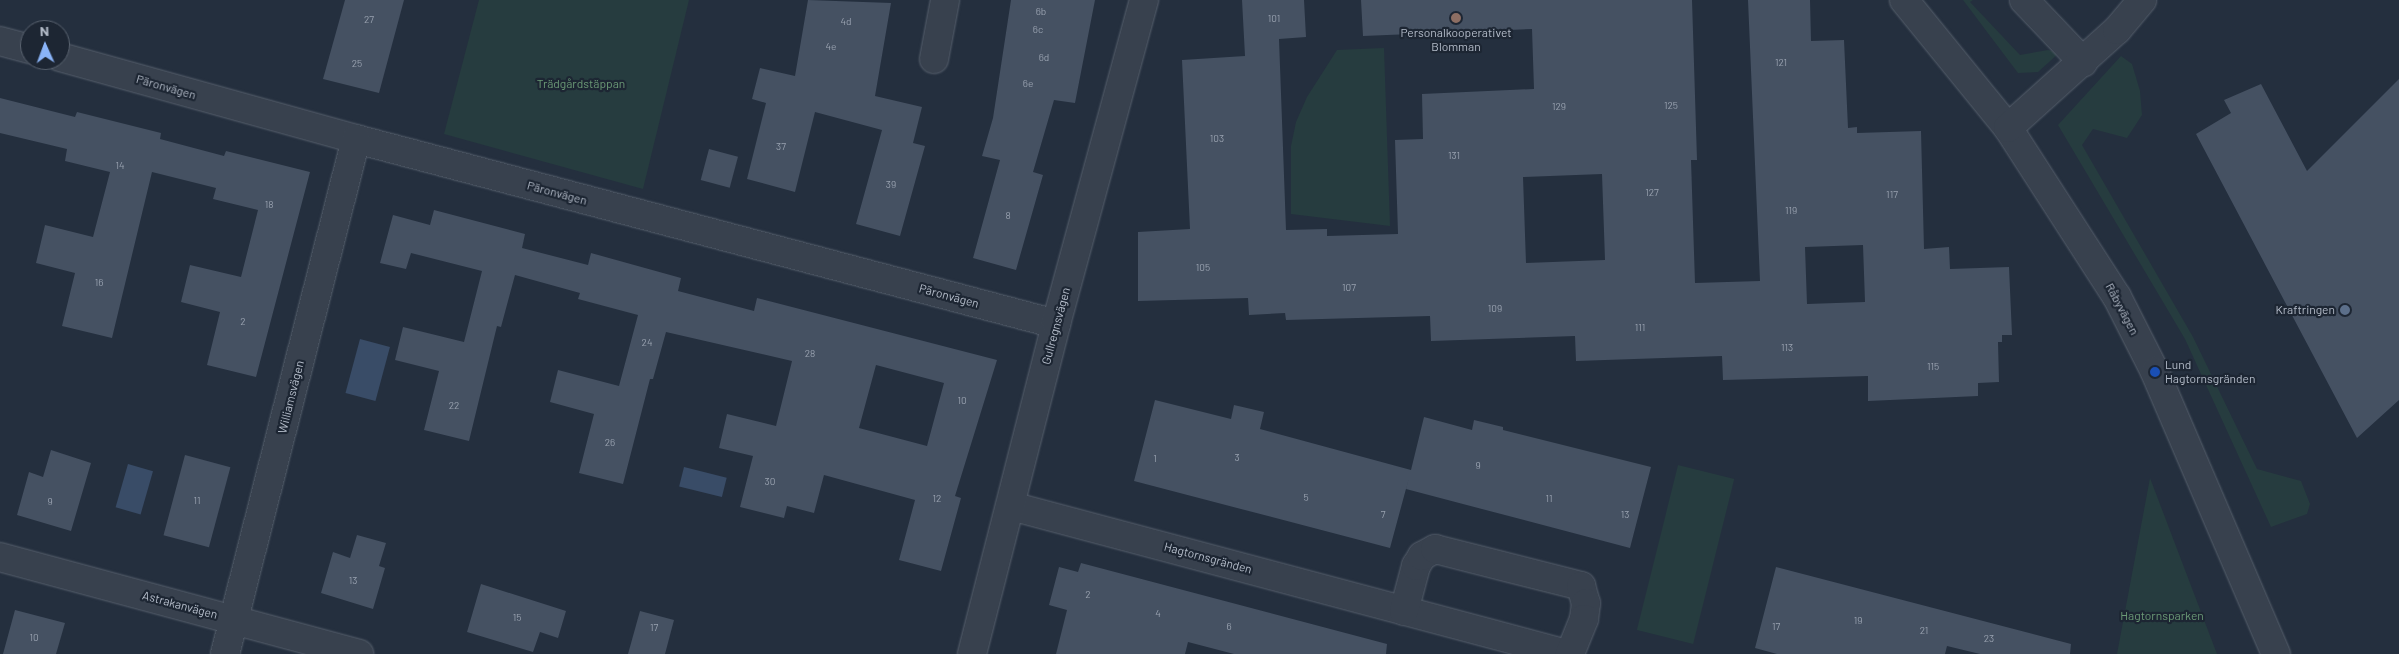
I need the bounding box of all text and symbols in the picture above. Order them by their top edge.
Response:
house number: 6b [1036,6,1046,18]
marker: Personalkooperativet Blomman [1450,12,1462,24]
house number: 101 [1268,13,1280,25]
house number: 27 [364,14,374,26]
house number: 4d [841,16,851,28]
north arrow [20,20,70,70]
text: N [40,22,49,39]
house number: 6c [1033,24,1043,36]
place label: Personalkooperativet Blomman [1400,26,1512,54]
house number: 4e [826,41,836,53]
house number: 6d [1039,52,1049,64]
house number: 121 [1775,57,1787,69]
house number: 25 [352,58,362,70]
street label: Päronvägen [135,72,197,102]
park label: Trädgårdstäppan [537,77,625,91]
house number: 6e [1023,78,1033,90]
house number: 125 [1664,100,1678,112]
house number: 129 [1552,101,1566,113]
house number: 103 [1210,133,1224,145]
house number: 37 [776,141,786,153]
house number: 131 [1448,150,1460,162]
house number: 14 [115,160,125,172]
street label: Päronvägen [525,178,589,208]
house number: 39 [886,179,896,191]
house number: 127 [1645,187,1659,199]
house number: 117 [1886,189,1898,201]
house number: 18 [265,199,273,211]
house number: 119 [1785,205,1797,217]
house number: 8 [1005,210,1011,222]
house number: 105 [1196,262,1210,274]
house number: 16 [95,277,103,289]
street label: Päronvägen [917,281,981,311]
street label: Råbyvägen [2102,281,2142,337]
house number: 107 [1342,282,1356,294]
street label: Gullregnsvägen [1039,286,1073,366]
house number: 109 [1488,303,1502,315]
place label: Kraftringen [2275,303,2335,317]
marker: Kraftringen [2339,304,2351,316]
house number: 2 [240,316,246,328]
house number: 111 [1635,322,1645,334]
house number: 24 [642,337,652,349]
house number: 113 [1781,342,1793,354]
house number: 28 [805,348,815,360]
place label: Lund Hagtornsgränden [2165,358,2255,386]
street label: Williamsvägen [275,359,307,435]
house number: 115 [1927,361,1939,373]
marker: Lund Hagtornsgränden [2149,366,2161,378]
house number: 10 [957,395,967,407]
house number: 22 [449,400,459,412]
house number: 26 [605,437,615,449]
house number: 3 [1234,452,1240,464]
house number: 1 [1153,453,1157,465]
house number: 9 [1475,460,1481,472]
house number: 30 [765,476,775,488]
house number: 5 [1303,492,1309,504]
house number: 12 [933,493,941,505]
house number: 11 [1545,493,1553,505]
house number: 11 [193,495,201,507]
house number: 9 [47,496,53,508]
house number: 7 [1381,509,1385,521]
house number: 13 [1621,509,1629,521]
street label: Hagtornsgränden [1162,539,1254,577]
house number: 13 [349,575,357,587]
street label: Astrakanvägen [141,588,219,622]
house number: 2 [1085,589,1091,601]
house number: 4 [1155,608,1161,620]
park label: Hagtornsparken [2120,609,2204,623]
house number: 15 [513,612,521,624]
house number: 19 [1854,615,1862,627]
house number: 6 [1226,621,1232,633]
house number: 17 [1772,621,1780,633]
house number: 17 [650,622,658,634]
house number: 21 [1920,625,1928,637]
house number: 10 [29,632,39,644]
house number: 23 [1984,633,1994,645]

